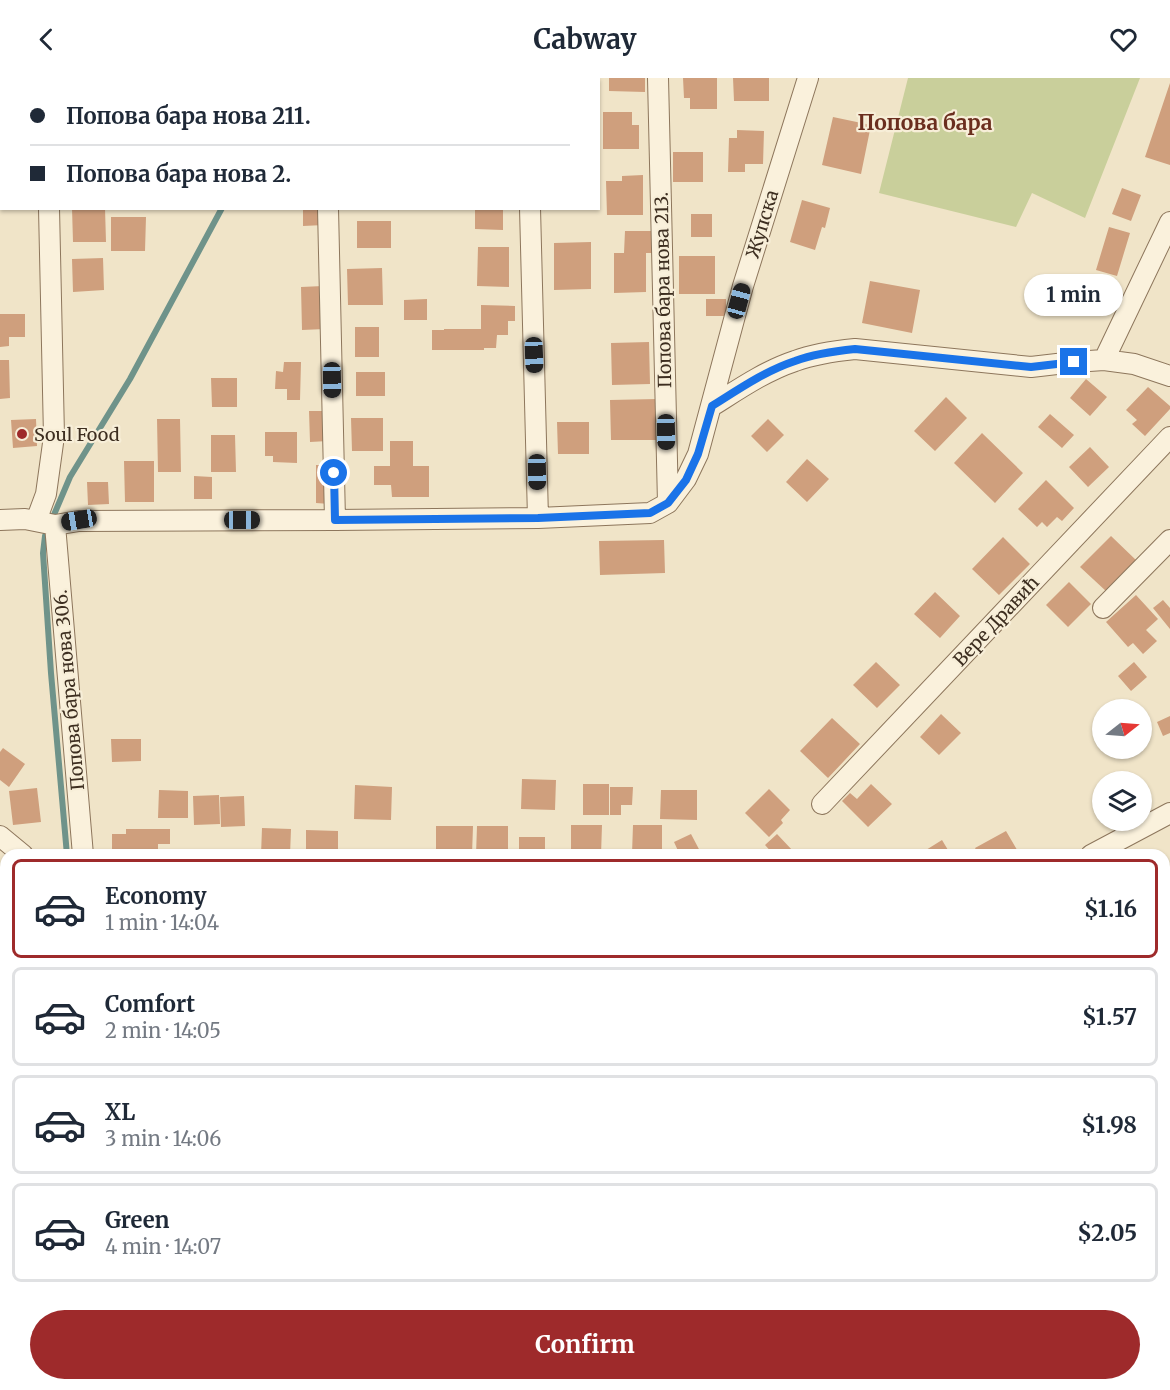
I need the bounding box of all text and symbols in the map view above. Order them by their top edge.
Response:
text: Cabway [533,22,637,56]
icon: back [30,23,63,56]
icon: heart [1107,23,1140,56]
text: Попова бара нова 211. [66,102,311,130]
district label: Попова бара [858,109,993,136]
text: Попова бара нова 2. [66,160,291,188]
street label: Жупска [741,187,783,261]
street label: Попова бара нова 213. [650,192,676,388]
callout: 1 min [1024,275,1124,317]
car [726,281,752,321]
text: 1 min [1046,282,1101,307]
car [524,337,544,373]
route end [1060,348,1087,375]
car [323,362,341,398]
car [657,414,675,450]
place label: Soul Food [34,423,120,446]
marker: Soul Food [15,427,29,441]
car [528,454,546,490]
route start [320,459,347,486]
car [60,508,98,532]
car [224,511,260,529]
street label: Вере Дравић [948,571,1044,671]
street label: Попова бара нова 306. [49,589,89,791]
north arrow [1092,699,1152,759]
map controls [1092,699,1152,831]
button: layers [1092,771,1152,831]
icon: car [33,882,87,936]
text: Economy [105,882,206,910]
text: $1.16 [1084,895,1137,923]
text: 1 min · 14:04 [105,910,219,935]
icon: car [33,990,87,1044]
text: Comfort [105,990,195,1018]
text: $1.57 [1082,1003,1137,1031]
text: 2 min · 14:05 [105,1018,221,1043]
icon: car [33,1098,87,1152]
text: XL [105,1098,135,1126]
text: $1.98 [1081,1111,1137,1139]
text: 3 min · 14:06 [105,1126,221,1151]
icon: car [33,1206,87,1260]
text: Green [105,1206,169,1234]
text: $2.05 [1077,1219,1137,1247]
text: 4 min · 14:07 [105,1234,221,1259]
button: Confirm [30,1310,1140,1379]

